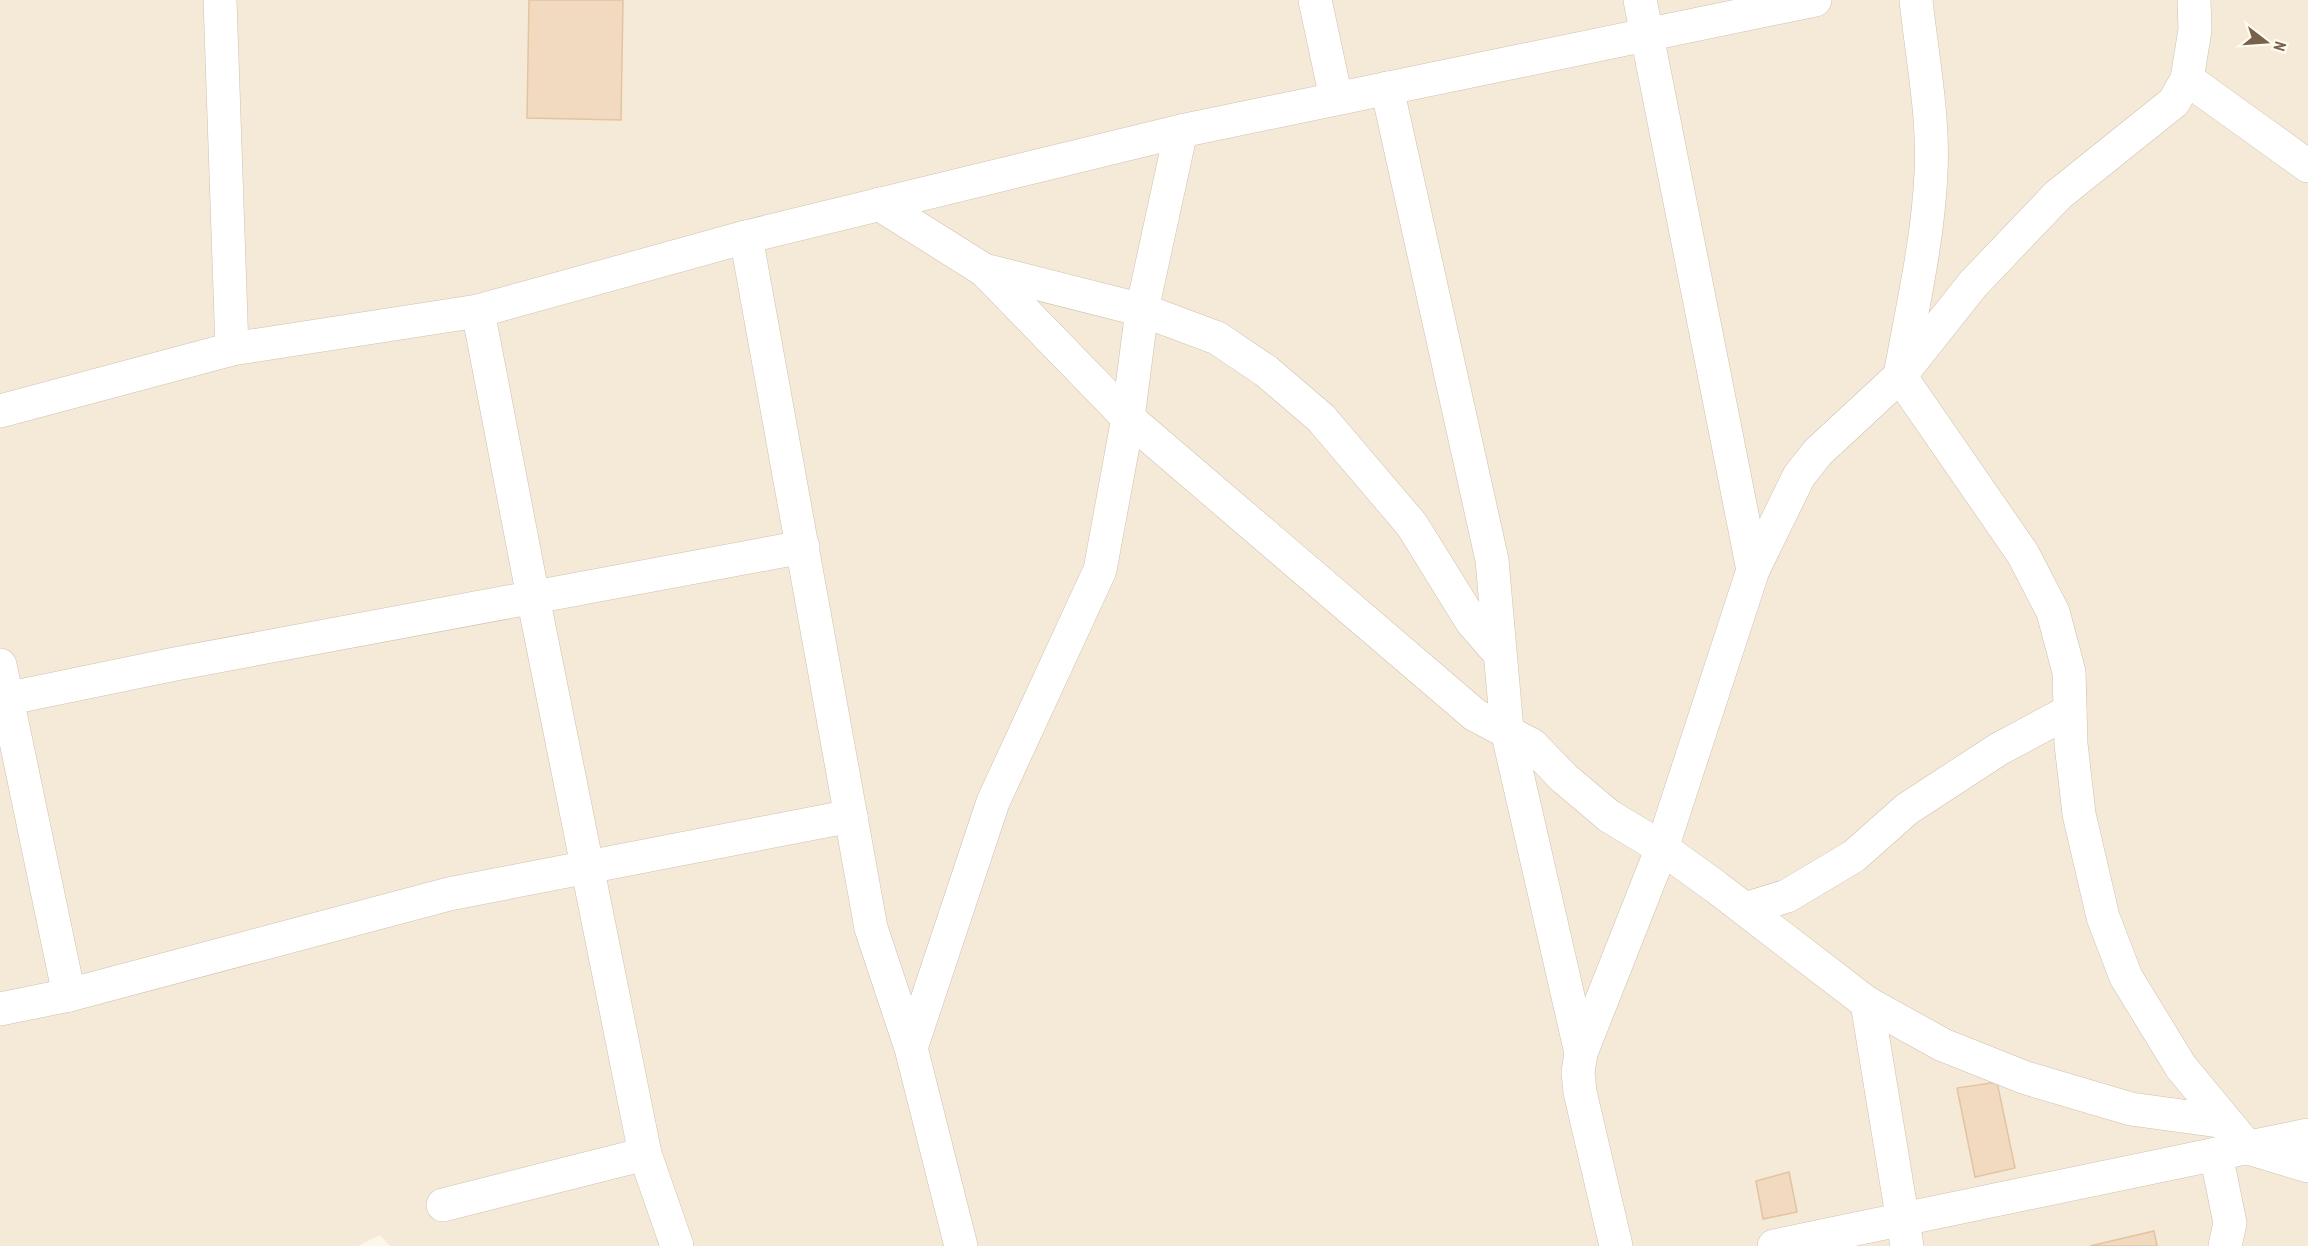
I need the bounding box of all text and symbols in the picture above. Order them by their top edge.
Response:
north arrow [2236,12,2296,72]
text: N [2270,39,2291,53]

